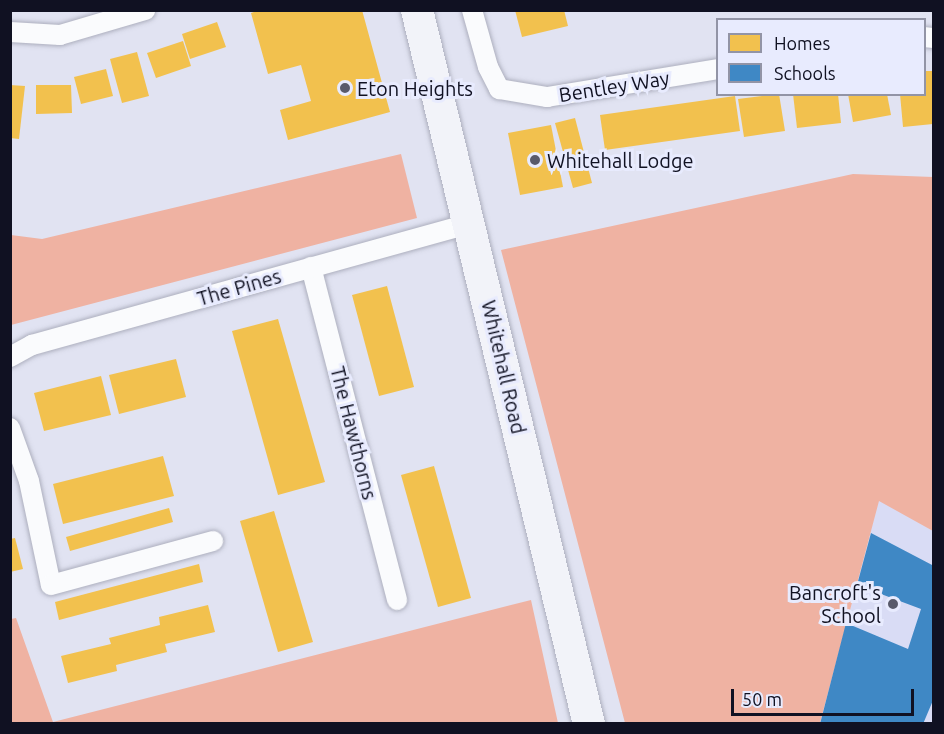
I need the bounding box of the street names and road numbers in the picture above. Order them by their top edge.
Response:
street label: Bentley Way [557,65,671,107]
street label: The Pines [194,264,284,310]
street label: Whitehall Road [477,298,531,436]
street label: The Hawthorns [326,364,382,502]

